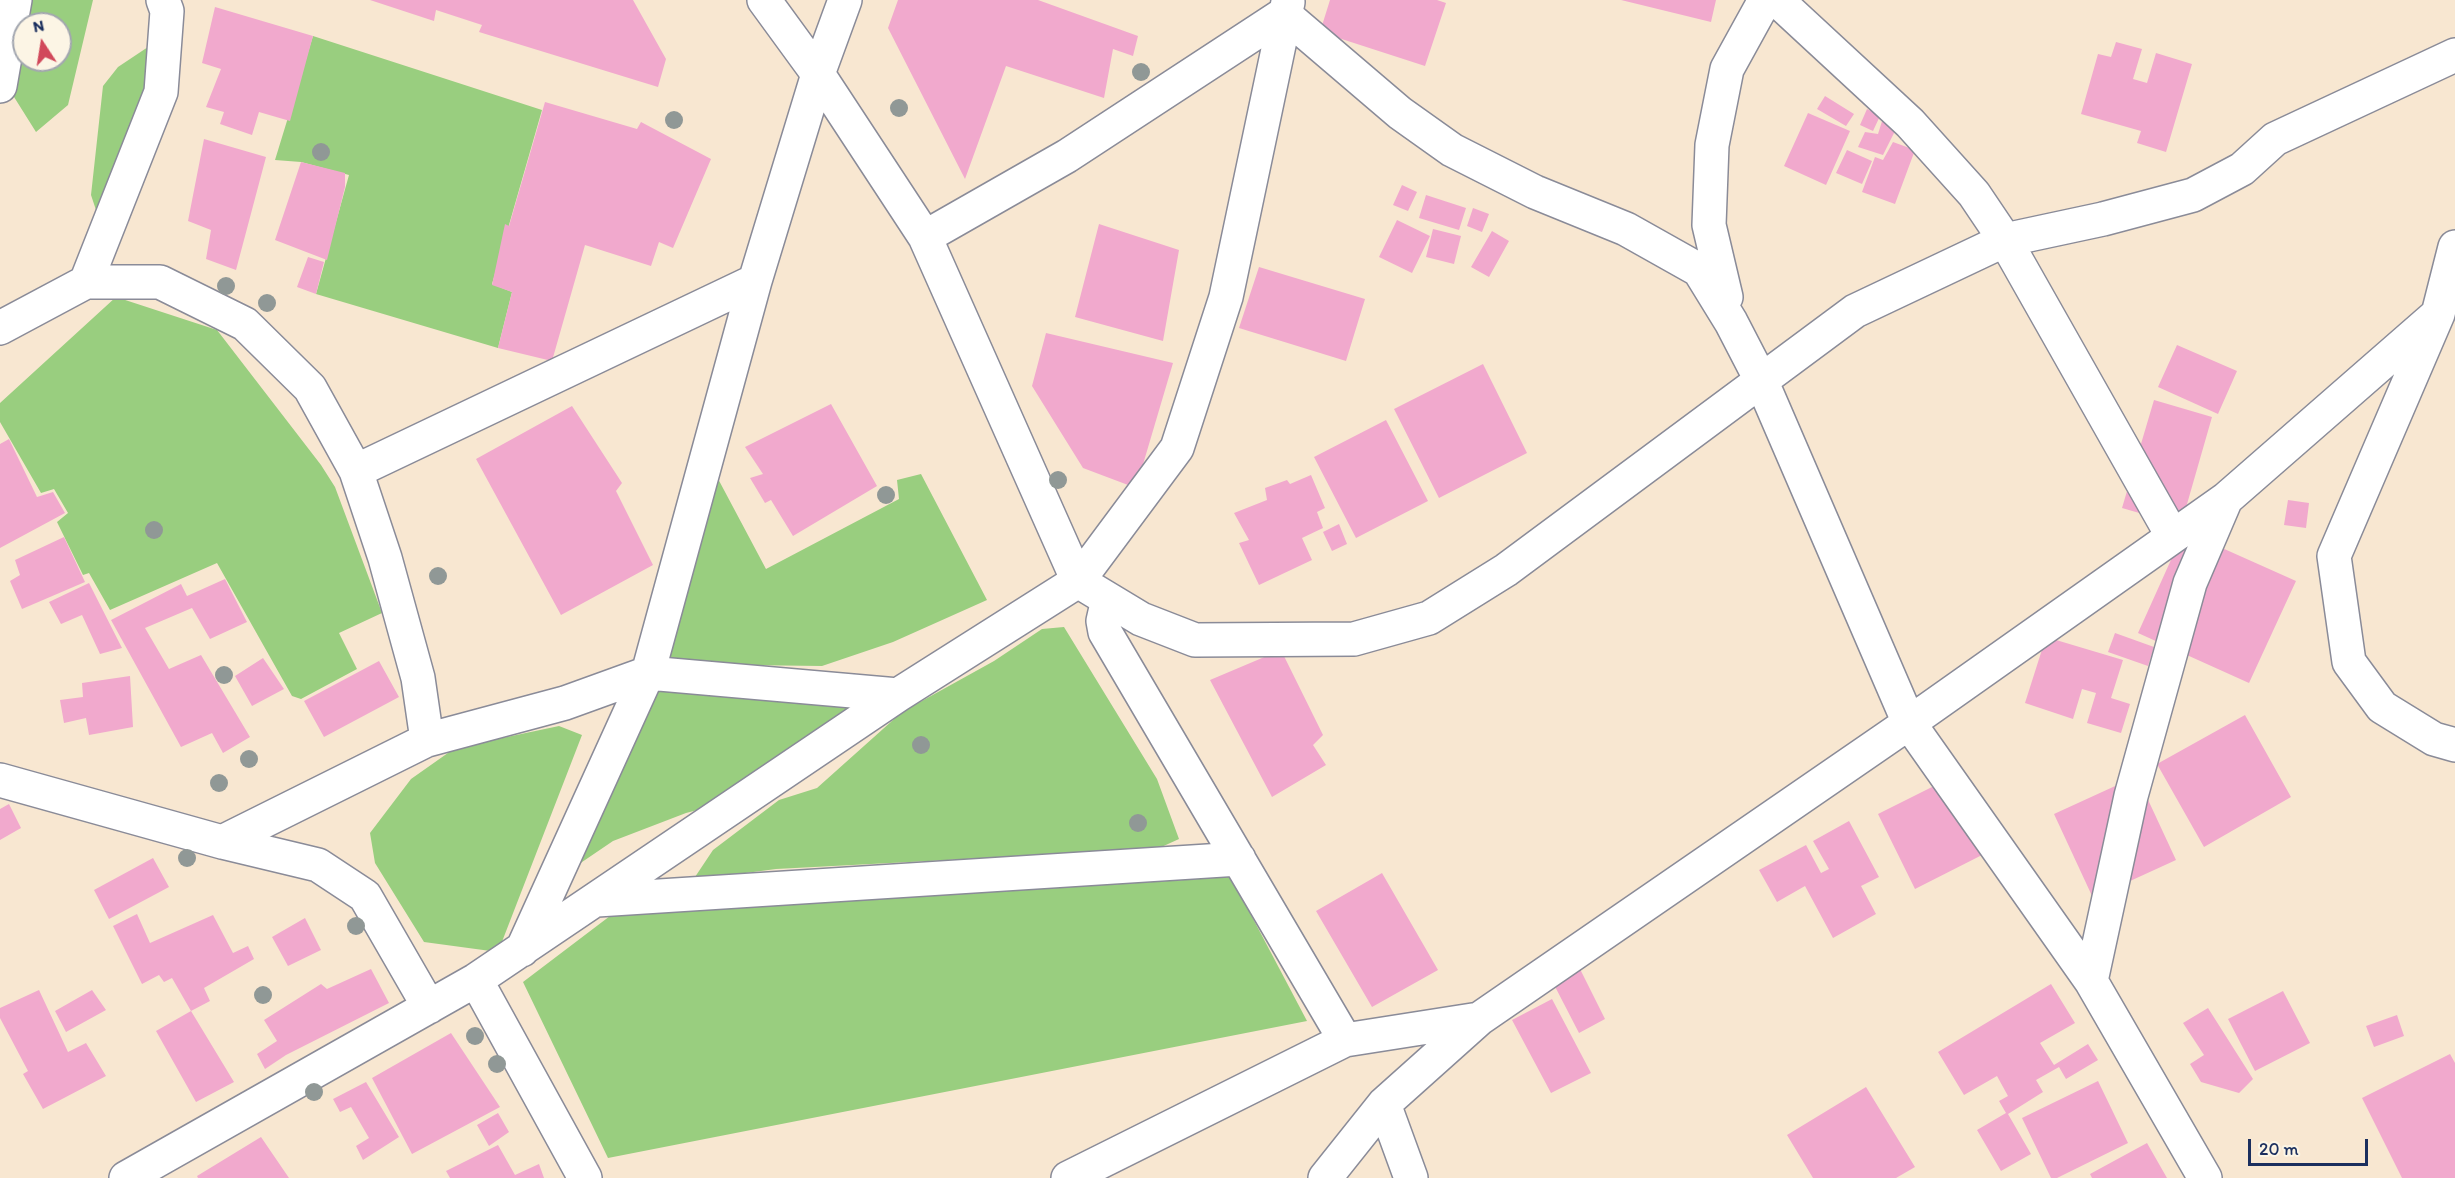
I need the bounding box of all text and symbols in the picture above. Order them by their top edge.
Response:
north arrow [12,12,72,72]
text: N [31,15,46,36]
scale bar [2251,1127,2371,1165]
text: 20 m [2259,1138,2299,1160]

